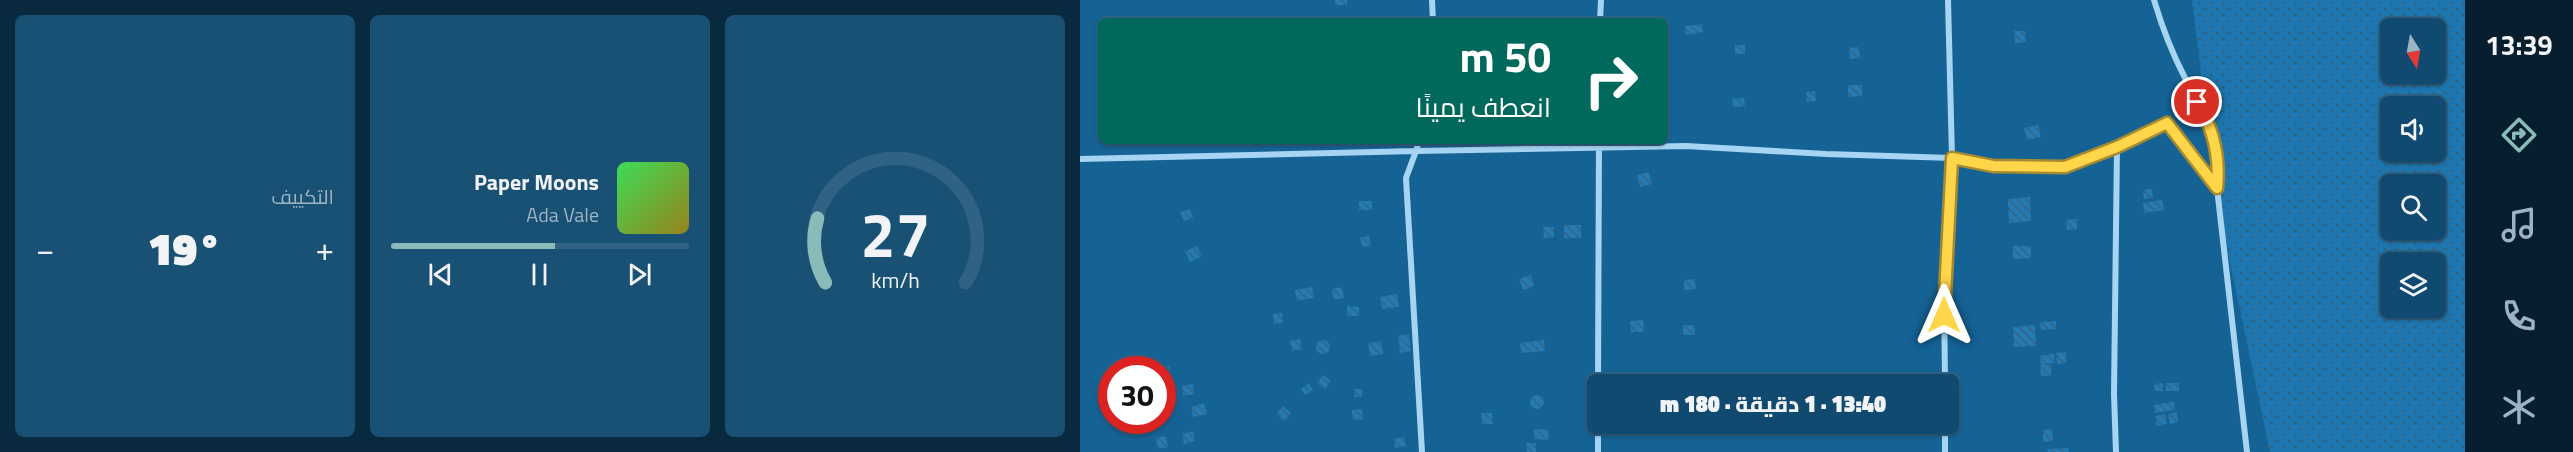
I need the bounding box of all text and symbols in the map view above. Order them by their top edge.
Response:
north arrow [2380,18,2446,84]
map controls [2380,18,2446,318]
text: 50 m [1459,24,1551,88]
text: 13:39 [2485,24,2553,65]
icon: right [1572,42,1650,120]
pin [2171,76,2222,127]
icon: arrive [2180,85,2213,118]
text: انعطف يمينًا [1415,86,1551,127]
button: sound [2380,96,2446,162]
icon: directions [2498,114,2540,156]
text: Paper Moons [474,165,599,199]
button: search [2380,174,2446,240]
text: التكييف [271,181,334,212]
text: 27 [860,186,930,281]
text: Ada Vale [526,199,599,230]
icon: music [2498,204,2540,246]
text: 19° [148,214,222,282]
text: − [36,224,54,274]
text: + [316,224,334,274]
button: layers [2380,252,2446,318]
icon: previous [424,258,457,291]
icon: pause [523,258,556,291]
icon: next [623,258,656,291]
text: km/h [871,264,919,296]
position arrow [1912,283,1976,347]
icon: phone [2498,295,2540,337]
speed limit sign: 30 [1098,356,1176,434]
icon: climate [2498,386,2540,428]
text: 13:40 · 1 دقيقة · 180 m [1660,387,1886,421]

